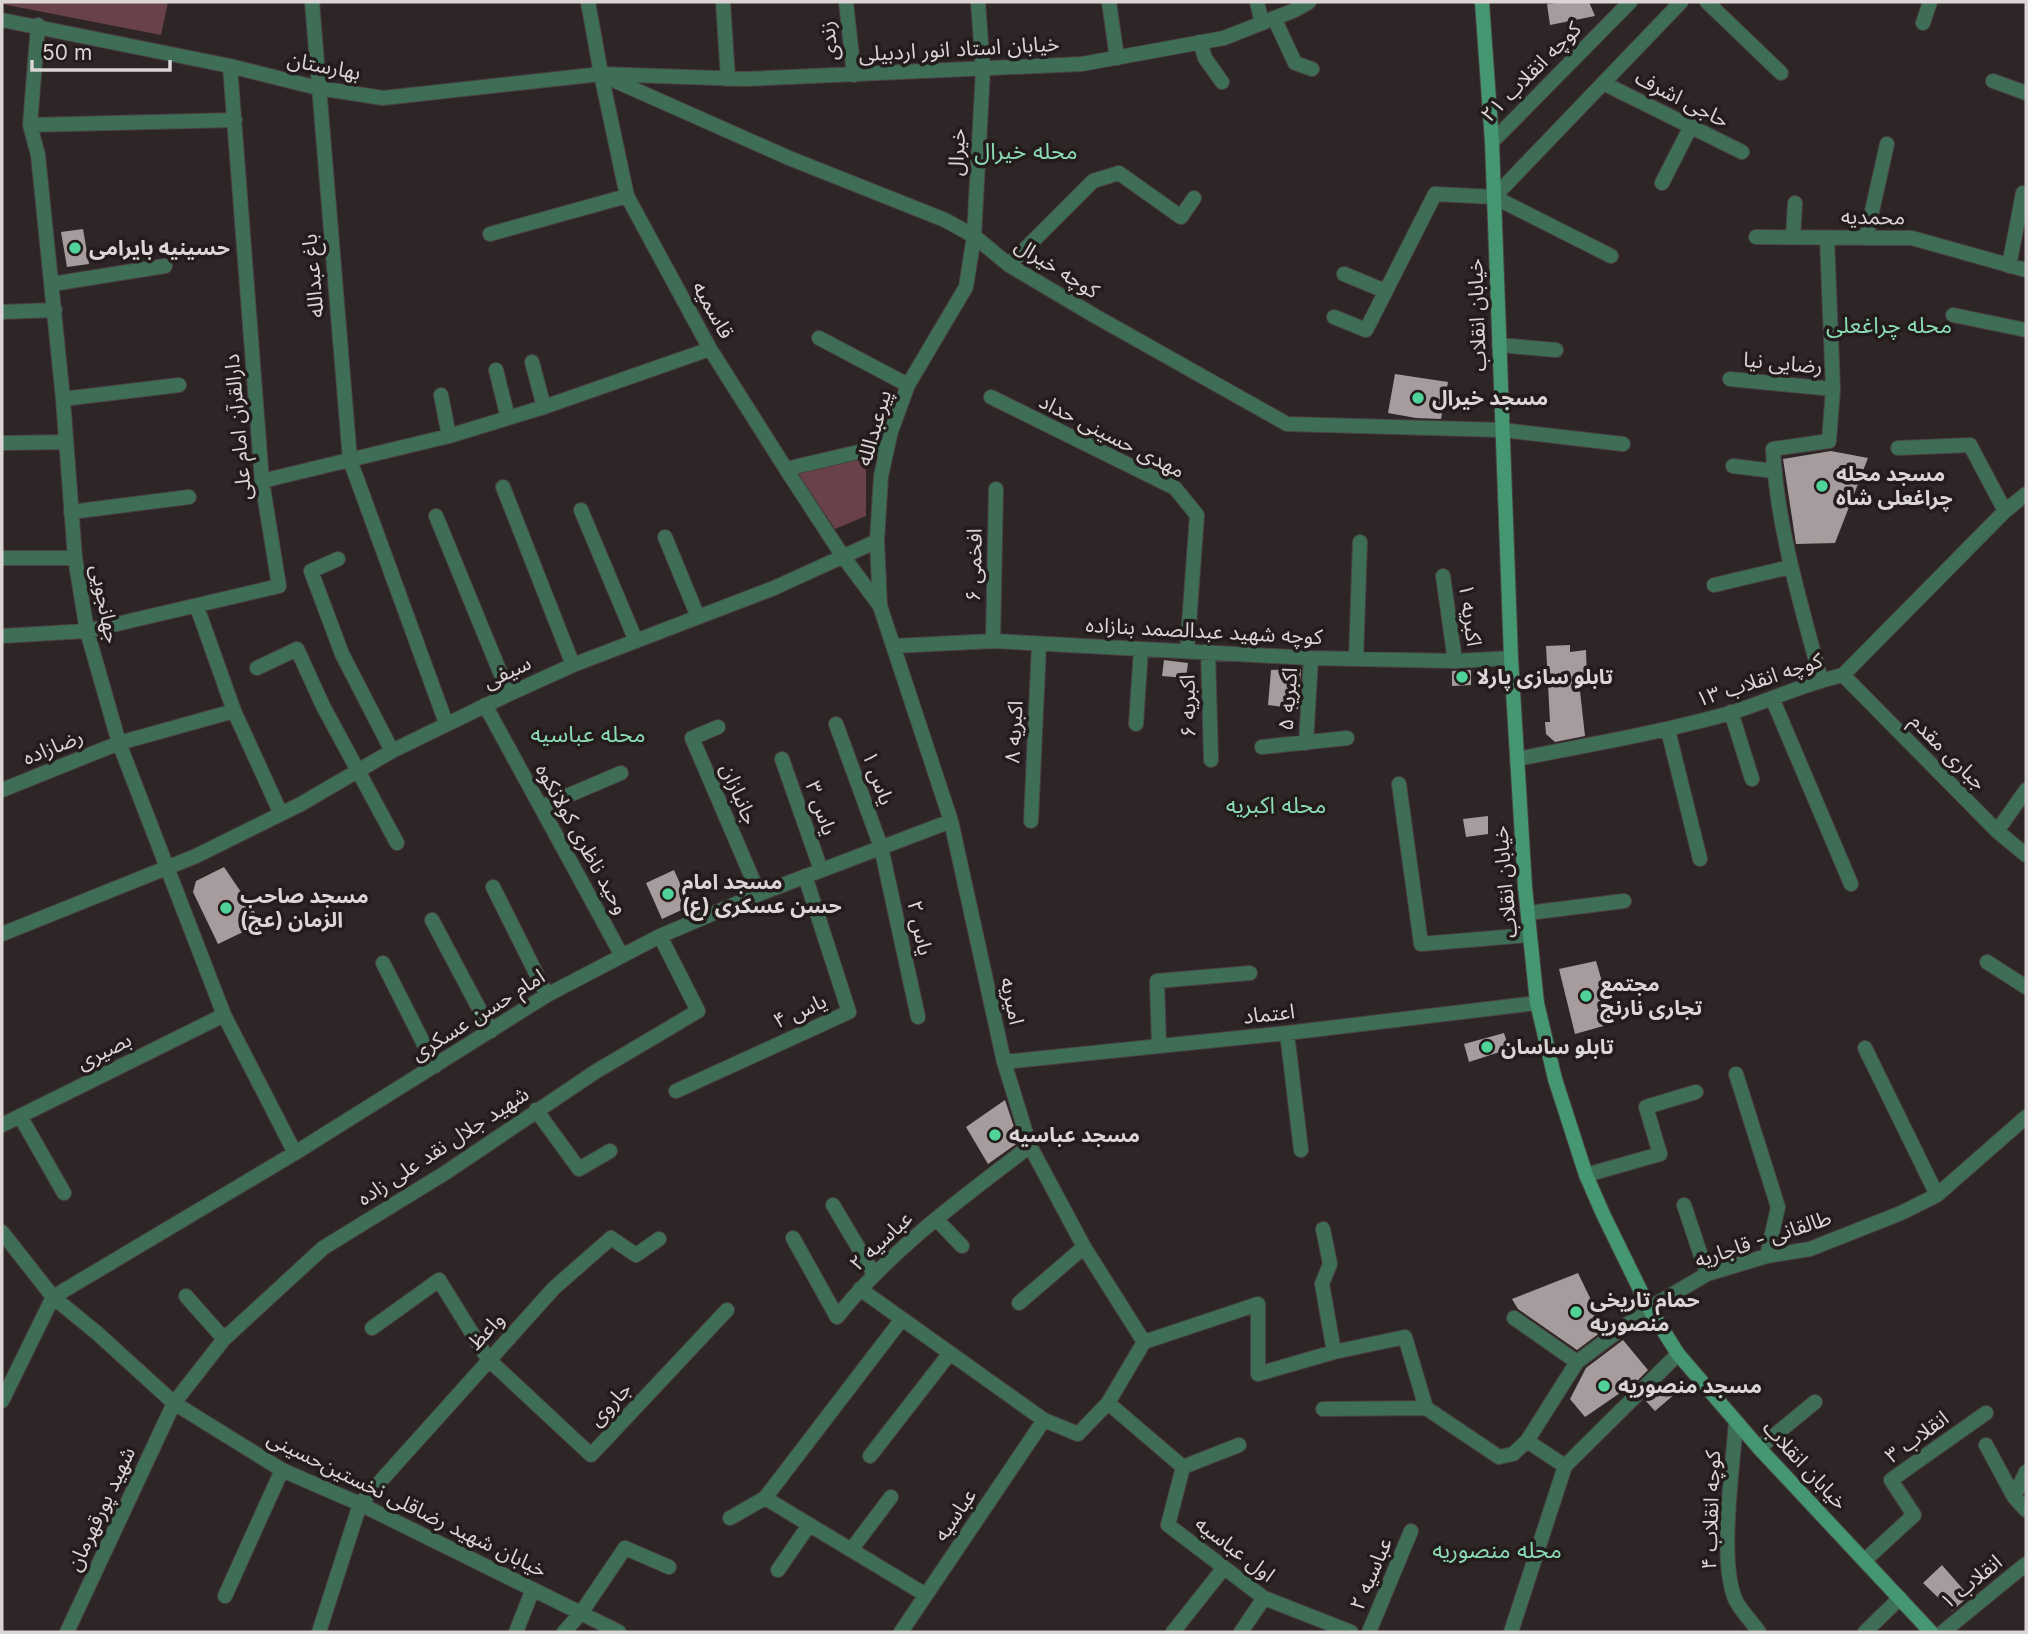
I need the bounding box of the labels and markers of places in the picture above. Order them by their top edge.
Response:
place label: حسینیه بایرامی [89,235,230,260]
marker: حسینیه بایرامی [67,240,83,256]
place label: مسجد خیرال [1432,385,1548,410]
marker: مسجد خیرال [1410,390,1426,406]
place label: مسجد محله چراغعلی شاه [1836,461,1953,512]
marker: مسجد محله چراغعلی شاه [1814,478,1830,494]
place label: تابلو سازی پارلا [1476,664,1614,691]
marker: تابلو سازی پارلا [1454,669,1470,685]
place label: مسجد امام حسن عسکری (ع) [682,869,842,921]
place label: مسجد صاحب الزمان (عج) [240,883,369,935]
marker: مسجد امام حسن عسکری (ع) [660,886,676,902]
marker: مسجد صاحب الزمان (عج) [218,900,234,916]
place label: مجتمع تجاری نارنج [1600,971,1703,1023]
marker: مجتمع تجاری نارنج [1578,988,1594,1004]
place label: تابلو ساسان [1501,1034,1614,1059]
marker: تابلو ساسان [1479,1039,1495,1055]
place label: مسجد عباسیه [1009,1122,1140,1147]
marker: مسجد عباسیه [987,1127,1003,1143]
place label: حمام تاریخی منصوریه [1590,1287,1700,1336]
marker: حمام تاریخی منصوریه [1568,1304,1584,1320]
place label: مسجد منصوریه [1618,1373,1762,1398]
marker: مسجد منصوریه [1596,1378,1612,1394]

